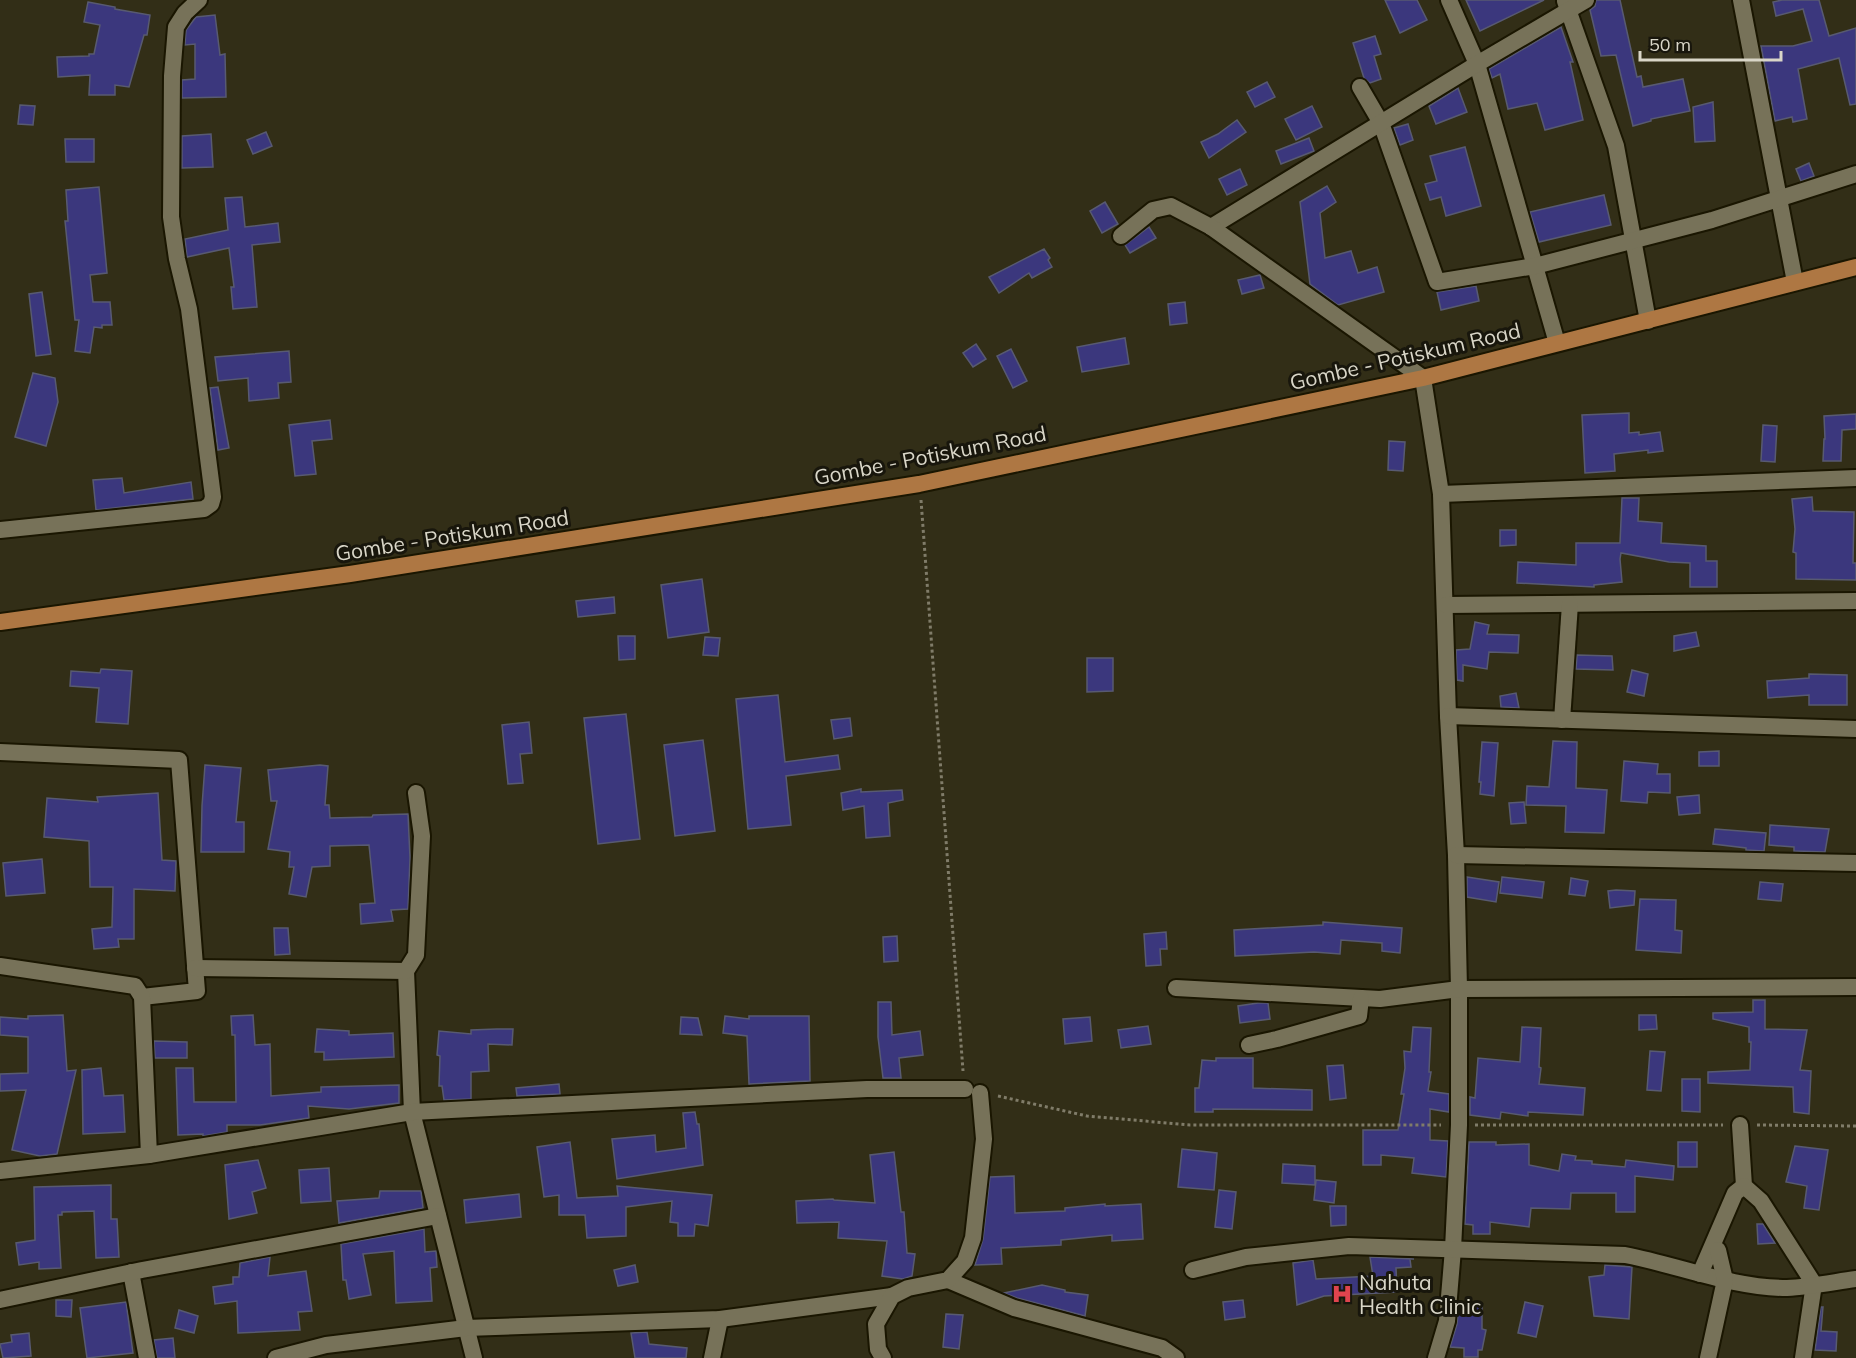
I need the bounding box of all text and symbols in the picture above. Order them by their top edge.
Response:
scale bar [1640,24,1781,62]
text: 50 m [1649,33,1691,56]
street label: Gombe - Potiskum Road [1287,317,1523,395]
street label: Gombe - Potiskum Road [812,420,1048,490]
street label: Gombe - Potiskum Road [333,504,571,566]
place label: Nahuta Health Clinic [1359,1269,1481,1319]
hospital icon: Nahuta Health Clinic [1330,1282,1354,1306]

